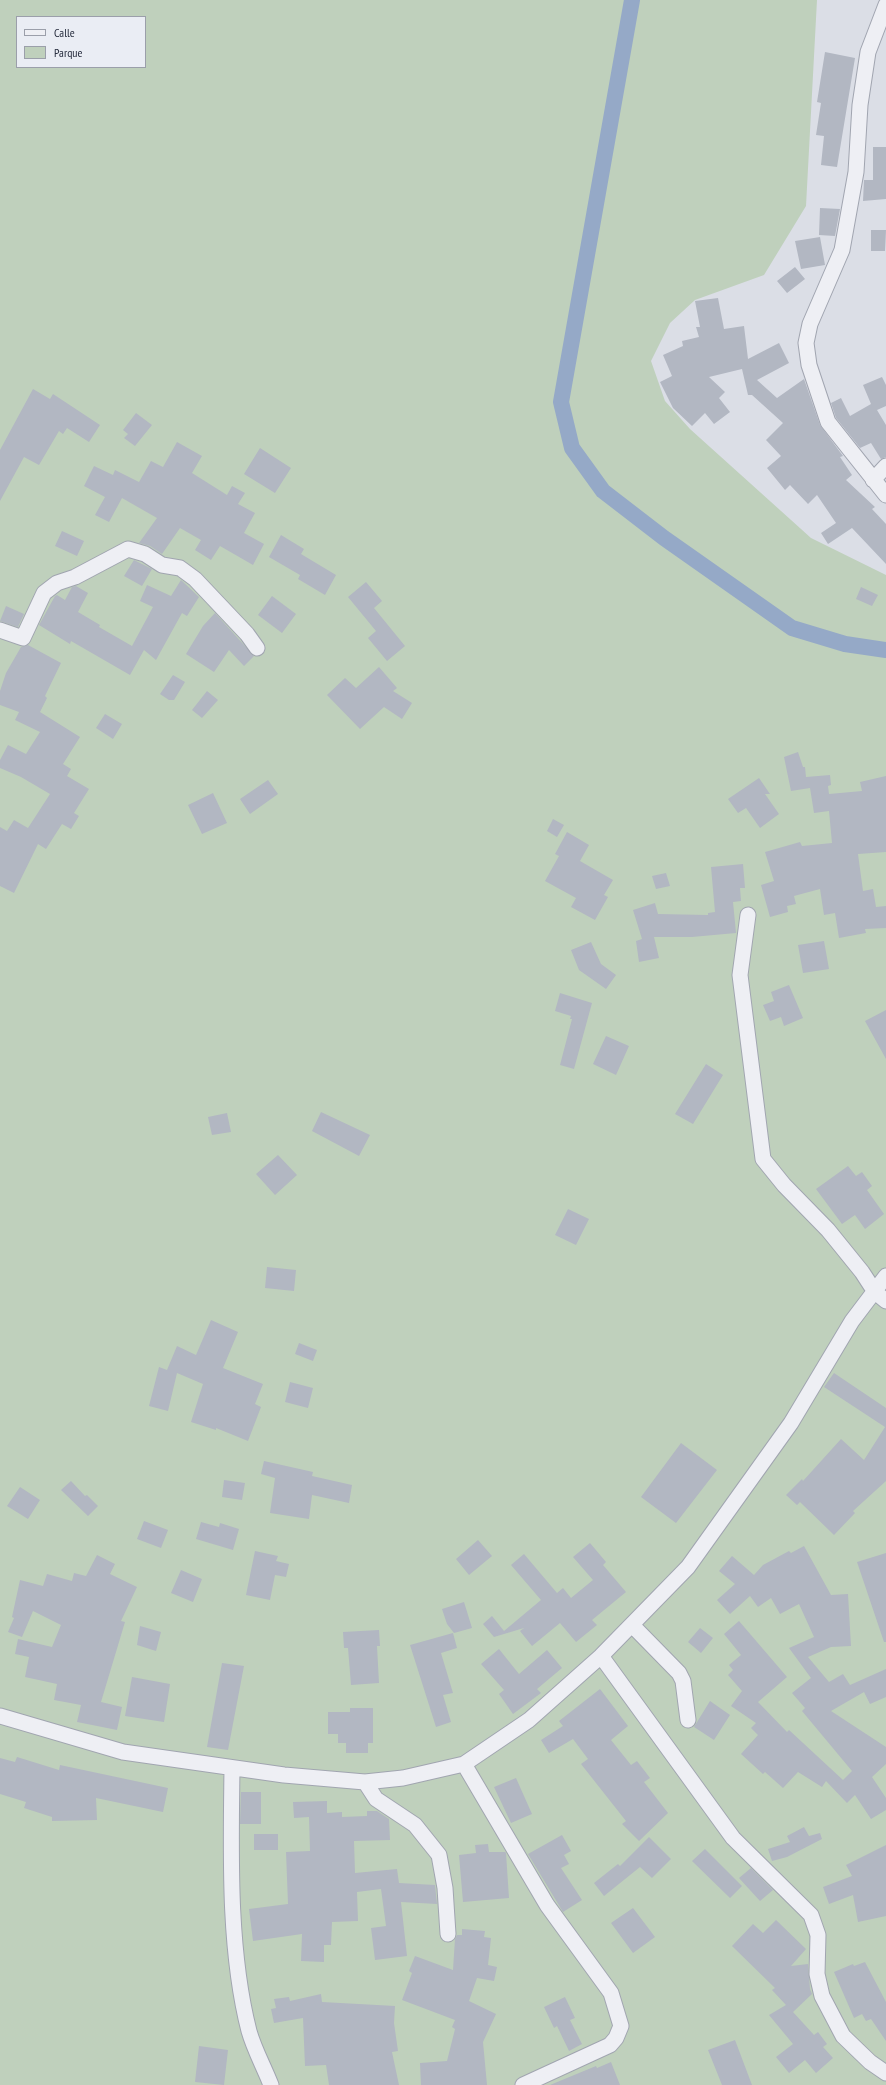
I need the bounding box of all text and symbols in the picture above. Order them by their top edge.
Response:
legend [16,16,146,68]
text: Calle [54,25,75,40]
text: Parque [54,45,83,60]

